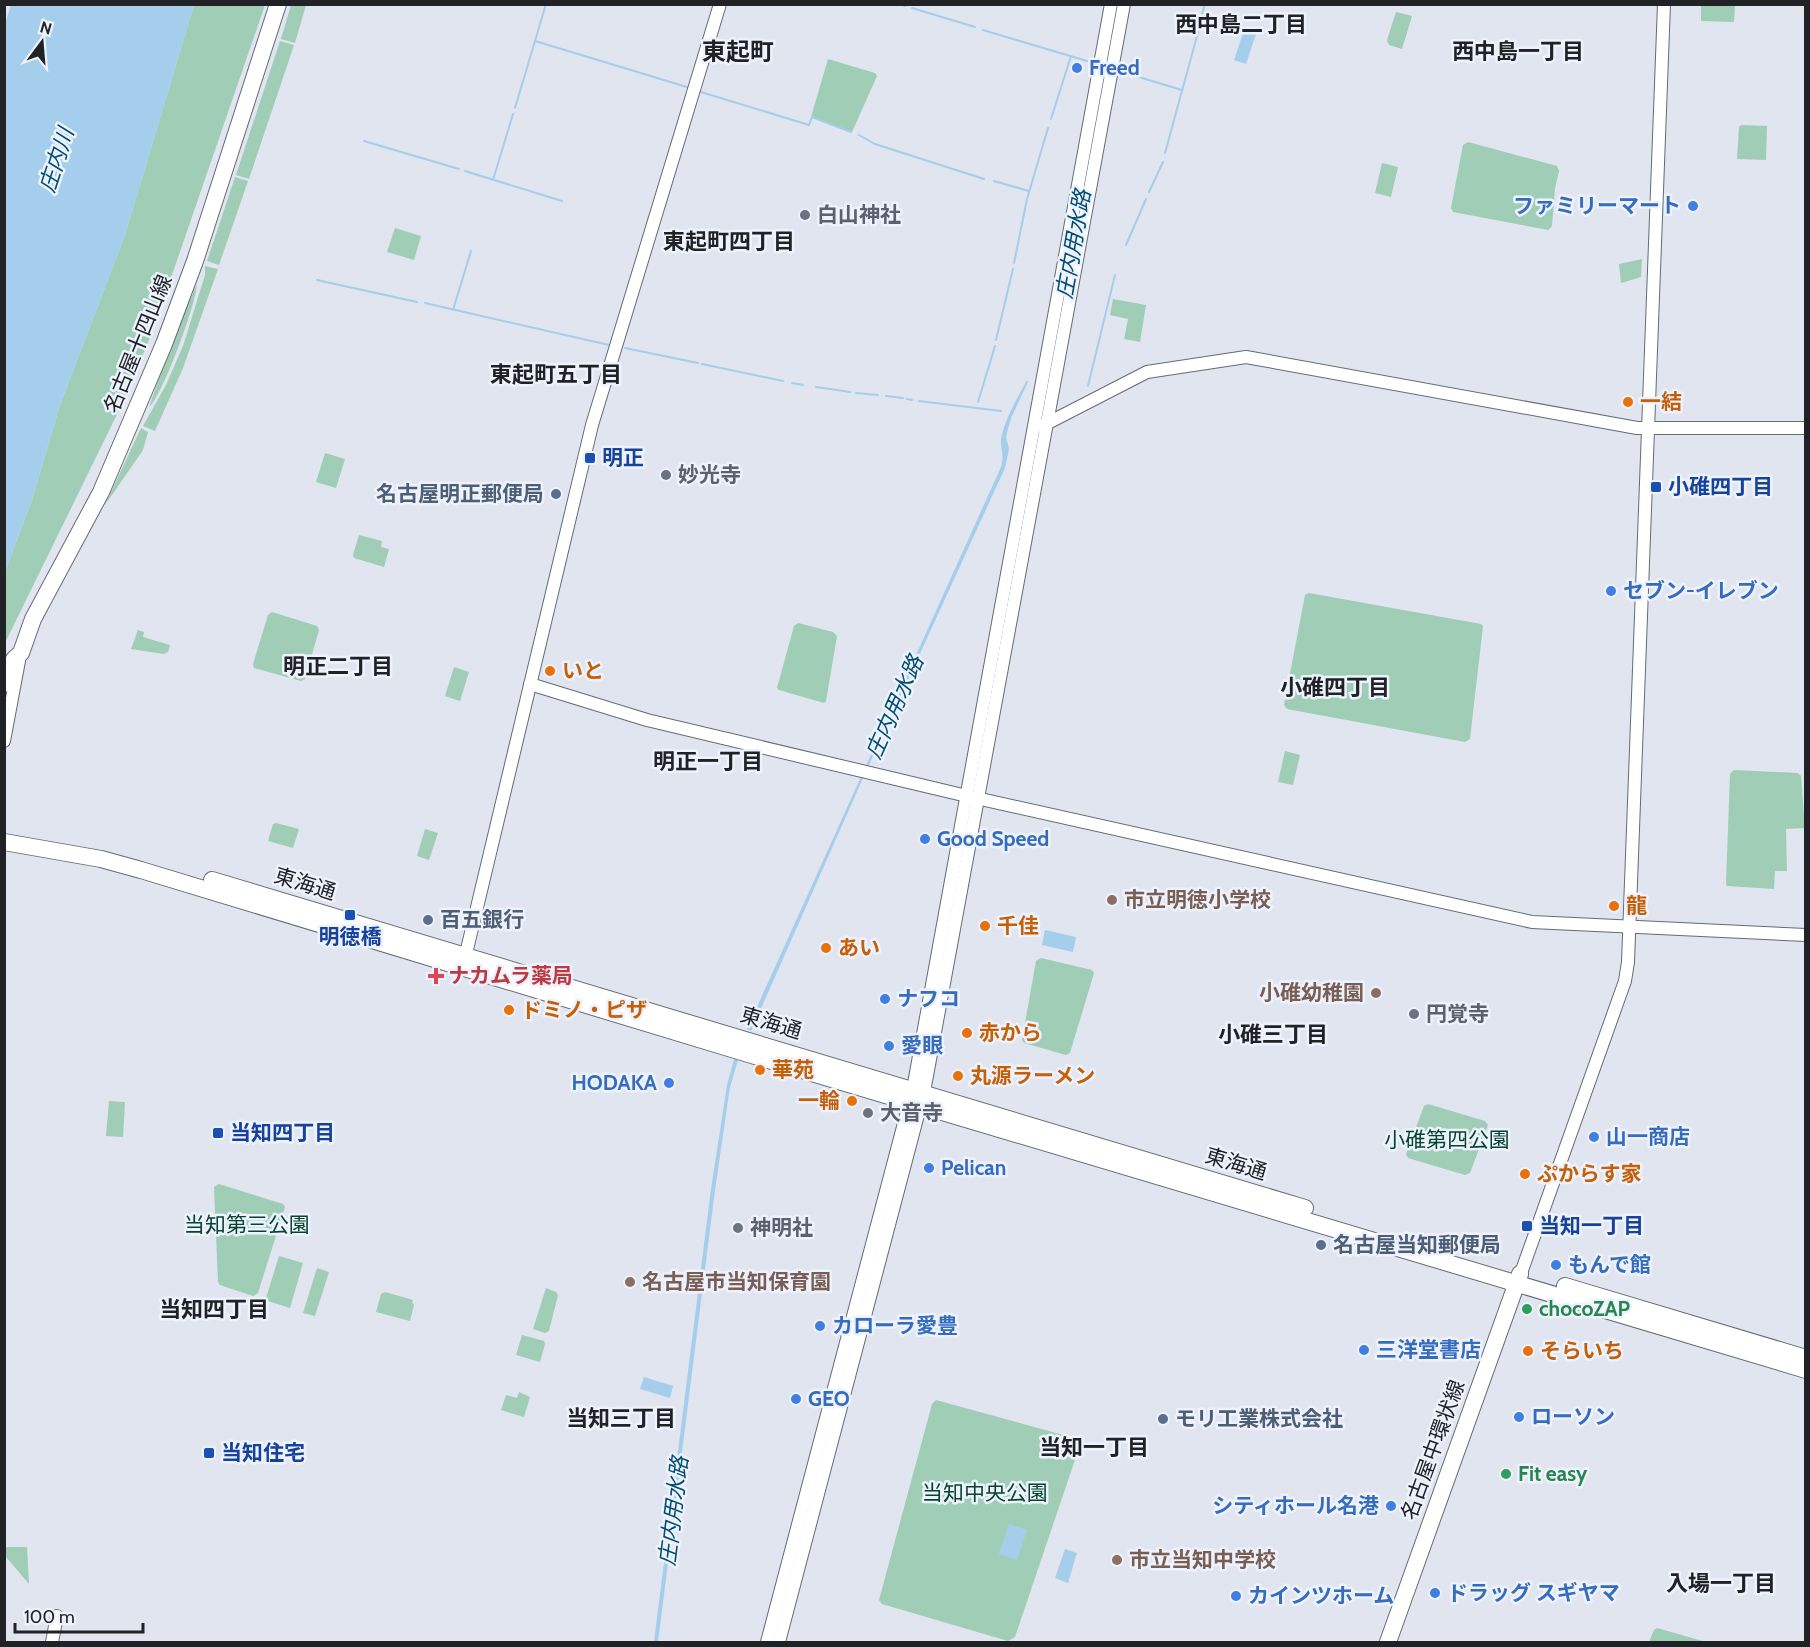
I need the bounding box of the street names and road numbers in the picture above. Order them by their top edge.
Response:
street label: 名古屋十四山線 [98,271,177,417]
street label: 東海通 [271,862,339,905]
street label: 東海通 [737,1001,805,1044]
street label: 東海通 [1202,1142,1270,1185]
street label: 名古屋中環状線 [1396,1376,1469,1523]

